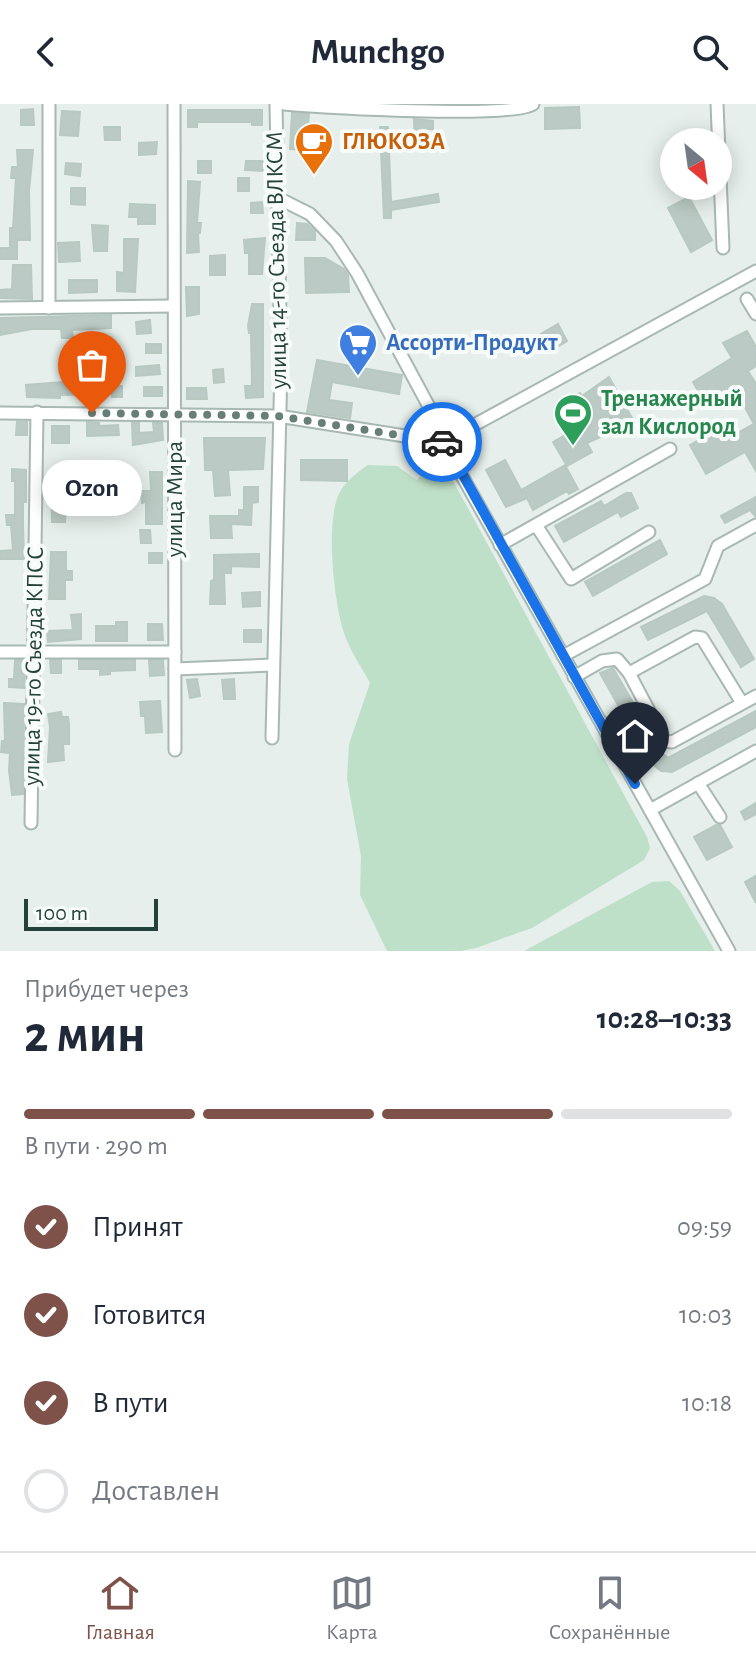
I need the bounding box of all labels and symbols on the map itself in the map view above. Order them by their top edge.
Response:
cafe icon: ГЛЮКОЗА [293,121,335,176]
north arrow [660,128,732,200]
place label: ГЛЮКОЗА [342,130,446,154]
street label: улица 14-го Съезда ВЛКСМ [263,131,291,390]
supermarket icon: Ассорти-Продукт [337,322,379,377]
pin [58,331,126,413]
place label: Ассорти-Продукт [386,331,558,355]
place label: Тренажерный зал Кислород [601,387,743,439]
sports icon: Тренажерный зал Кислород [552,392,594,447]
courier [402,402,482,482]
street label: улица Мира [163,441,187,558]
callout: Ozon [42,461,142,517]
street label: улица 19-го Съезда КПСС [20,546,48,787]
pin [601,702,669,784]
scale bar [24,895,158,931]

